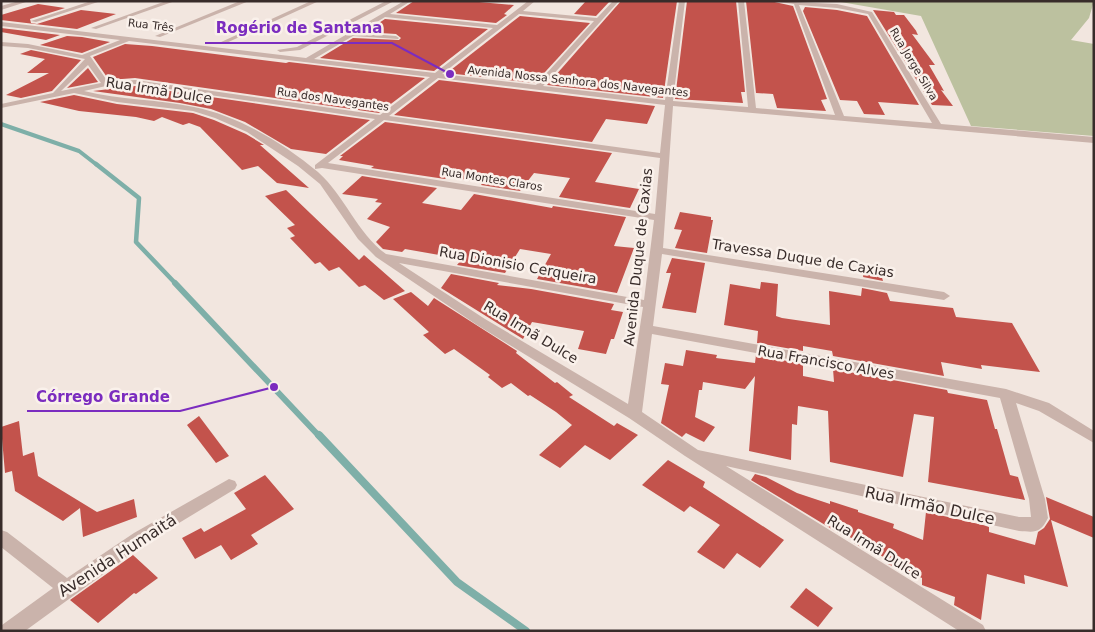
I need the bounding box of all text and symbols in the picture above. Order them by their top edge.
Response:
callout: Rogério de Santana [205,13,392,43]
street label: Rua Três [127,16,175,35]
text: Rogério de Santana [216,19,382,37]
street label: Rua Jorge Silva [887,26,940,103]
street label: Avenida Nossa Senhora dos Navegantes [467,63,689,100]
street label: Rua Irmã Dulce [105,74,213,106]
street label: Rua dos Navegantes [276,85,390,114]
street label: Rua Montes Claros [440,165,544,194]
street label: Avenida Duque de Caxias [621,167,655,347]
street label: Travessa Duque de Caxias [710,236,895,280]
street label: Rua Dionisio Cerqueira [438,243,598,287]
street label: Rua Irmã Dulce [481,298,581,366]
street label: Rua Francisco Alves [756,342,896,382]
callout: Córrego Grande [27,381,180,411]
text: Córrego Grande [36,388,170,406]
street label: Rua Irmão Dulce [863,482,997,529]
street label: Avenida Humaitá [55,510,180,601]
street label: Rua Irmã Dulce [824,512,924,582]

